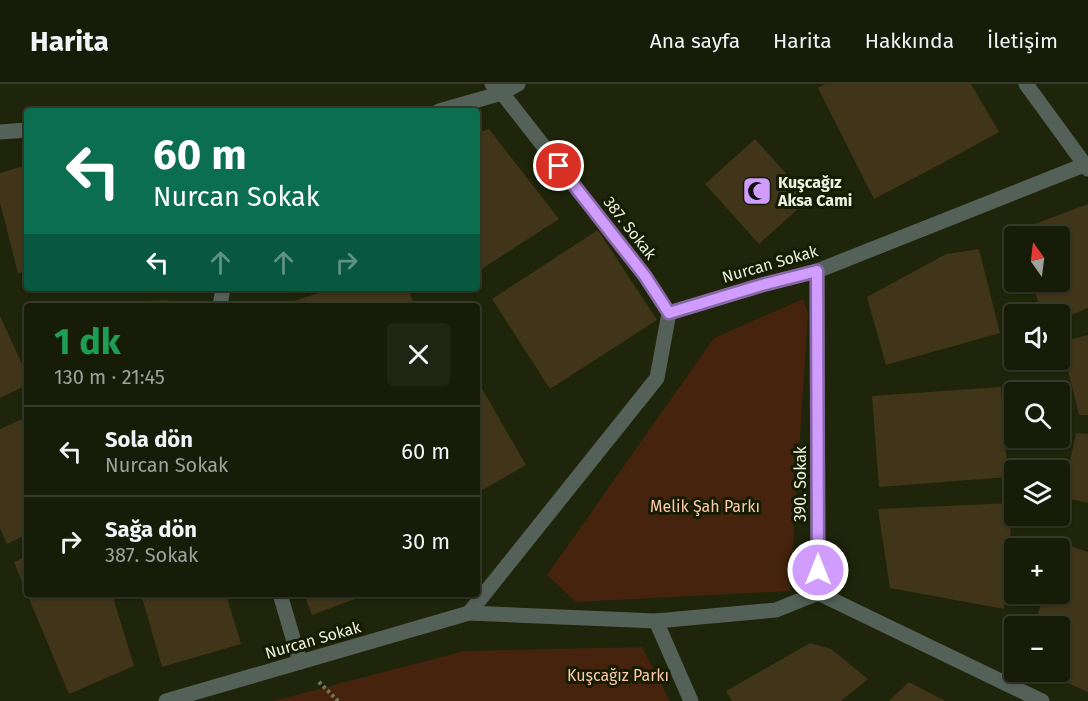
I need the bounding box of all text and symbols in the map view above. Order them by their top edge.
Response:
text: Harita [30,25,109,58]
text: Ana sayfa [650,28,740,54]
text: Harita [773,28,832,54]
text: Hakkında [865,28,954,54]
text: İletişim [987,28,1058,54]
text: 60 m [153,130,247,180]
icon: left [54,132,132,210]
pin [533,140,584,191]
icon: arrive [542,149,575,182]
place label: Kuşcağız Aksa Cami [777,173,852,210]
mosque icon: Kuşcağız Aksa Cami [741,175,773,207]
text: Nurcan Sokak [153,181,319,213]
street label: 387. Sokak [600,193,661,264]
north arrow [1004,226,1070,292]
map controls [1004,226,1070,682]
street label: Nurcan Sokak [720,241,821,287]
icon: left [141,246,174,279]
icon: ahead [204,246,237,279]
icon: ahead [267,246,300,279]
icon: right [330,246,363,279]
button: sound [1004,304,1070,370]
text: 1 dk [54,320,121,364]
button: close [387,323,450,386]
text: 130 m · 21:45 [54,365,165,389]
button: search [1004,382,1070,448]
text: Sola dön [105,426,193,453]
icon: left [54,435,87,468]
text: 60 m [401,438,450,465]
street label: 390. Sokak [791,445,810,522]
text: Nurcan Sokak [105,453,228,477]
button: layers [1004,460,1070,526]
park label: Melik Şah Parkı [650,497,760,517]
text: Sağa dön [105,516,197,543]
icon: right [54,525,87,558]
text: 30 m [402,528,450,555]
position arrow [786,538,850,602]
button: + [1004,538,1070,604]
text: 387. Sokak [105,543,198,567]
button: − [1004,616,1070,682]
street label: Nurcan Sokak [263,617,364,663]
park label: Kuşcağız Parkı [567,666,669,686]

